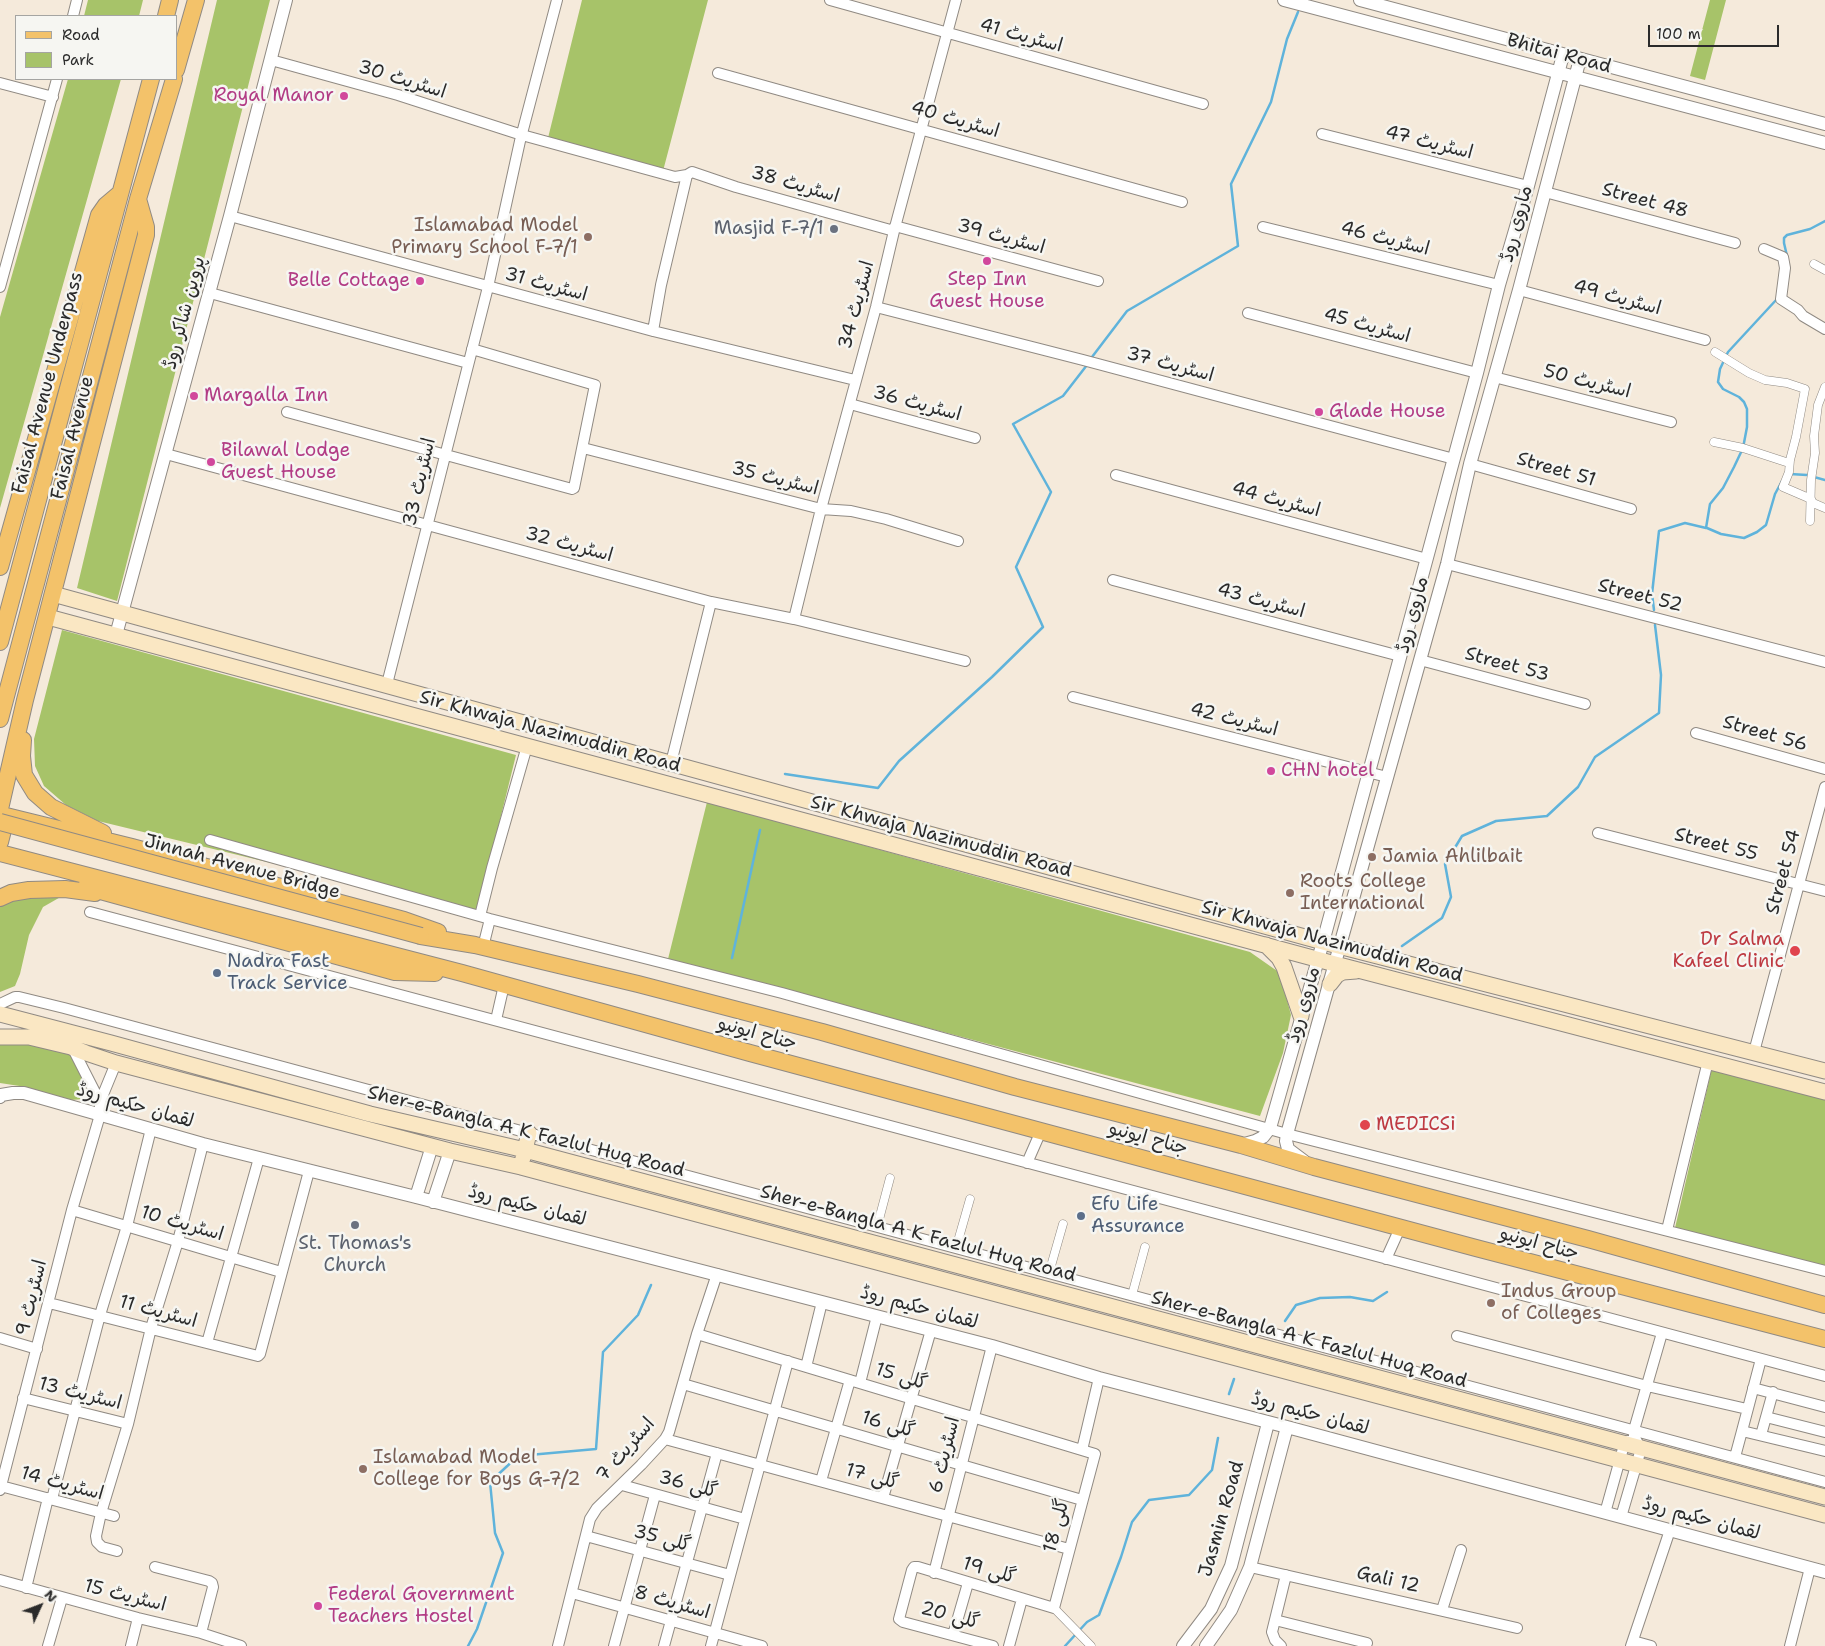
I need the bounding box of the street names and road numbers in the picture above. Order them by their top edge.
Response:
street label: اسٹریٹ 41 [977,14,1065,58]
street label: Bhitai Road [1504,29,1614,79]
street label: اسٹریٹ 30 [355,56,449,104]
street label: اسٹریٹ 40 [908,97,1002,143]
street label: اسٹریٹ 47 [1383,121,1475,165]
street label: اسٹریٹ 38 [748,162,842,208]
street label: Street 48 [1599,179,1691,223]
street label: ماروی روڈ [1496,183,1538,265]
street label: اسٹریٹ 39 [955,214,1047,260]
street label: اسٹریٹ 46 [1338,217,1432,261]
street label: پروین شاکر روڈ [159,254,211,372]
street label: اسٹریٹ 34 [834,258,880,352]
street label: اسٹریٹ 31 [502,263,590,307]
street label: Faisal Avenue Underpass [7,269,89,497]
street label: اسٹریٹ 49 [1570,275,1664,321]
street label: اسٹریٹ 45 [1321,303,1413,349]
street label: اسٹریٹ 37 [1124,342,1216,388]
street label: اسٹریٹ 50 [1541,360,1633,404]
street label: Faisal Avenue [47,374,99,502]
street label: اسٹریٹ 36 [870,381,964,427]
street label: اسٹریٹ 33 [399,436,441,528]
street label: Street 51 [1514,448,1598,492]
street label: اسٹریٹ 35 [729,457,821,501]
street label: اسٹریٹ 44 [1229,477,1323,523]
street label: اسٹریٹ 32 [523,522,615,568]
street label: ماروی روڈ [1392,574,1434,656]
street label: Street 52 [1595,575,1685,617]
street label: اسٹریٹ 43 [1215,578,1307,624]
street label: Street 53 [1462,643,1552,687]
street label: Sir Khwaja Nazimuddin Road [417,686,683,778]
street label: اسٹریٹ 42 [1188,698,1280,742]
street label: Street 56 [1720,711,1810,757]
street label: Sir Khwaja Nazimuddin Road [808,791,1074,883]
street label: Street 55 [1672,824,1760,866]
street label: Street 54 [1762,827,1806,917]
street label: Jinnah Avenue Bridge [141,830,343,904]
street label: Sir Khwaja Nazimuddin Road [1199,896,1465,988]
street label: ماروی روڈ [1282,964,1326,1046]
street label: جناح ایونیو [715,1013,799,1055]
street label: لقمان حکیم روڈ [74,1078,196,1134]
street label: Sher-e-Bangla A K Fazlul Huq Road [365,1081,687,1183]
street label: جناح ایونیو [1106,1118,1190,1160]
street label: لقمان حکیم روڈ [466,1180,588,1232]
street label: Sher-e-Bangla A K Fazlul Huq Road [758,1181,1078,1287]
street label: اسٹریٹ 10 [138,1201,226,1247]
street label: جناح ایونیو [1497,1223,1581,1265]
street label: اسٹریٹ 9 [12,1258,52,1338]
street label: لقمان حکیم روڈ [858,1281,980,1335]
street label: Sher-e-Bangla A K Fazlul Huq Road [1149,1287,1469,1393]
street label: اسٹریٹ 11 [117,1291,199,1333]
street label: گلی 15 [872,1358,930,1396]
street label: اسٹریٹ 13 [36,1373,124,1415]
street label: لقمان حکیم روڈ [1249,1387,1371,1441]
street label: گلی 16 [859,1407,917,1443]
street label: اسٹریٹ 7 [592,1413,660,1487]
street label: اسٹریٹ 6 [925,1415,965,1495]
street label: گلی 17 [843,1459,901,1495]
street label: Jasmin Road [1195,1459,1249,1579]
street label: اسٹریٹ 14 [18,1462,106,1506]
street label: گلی 36 [656,1466,720,1504]
street label: لقمان حکیم روڈ [1640,1492,1762,1546]
street label: گلی 18 [1039,1497,1075,1555]
street label: گلی 35 [631,1520,693,1558]
street label: گلی 19 [960,1553,1018,1589]
street label: Gali 12 [1354,1562,1422,1598]
street label: اسٹریٹ 15 [82,1575,168,1617]
street label: اسٹریٹ 8 [631,1581,713,1625]
street label: گلی 20 [918,1597,982,1635]

